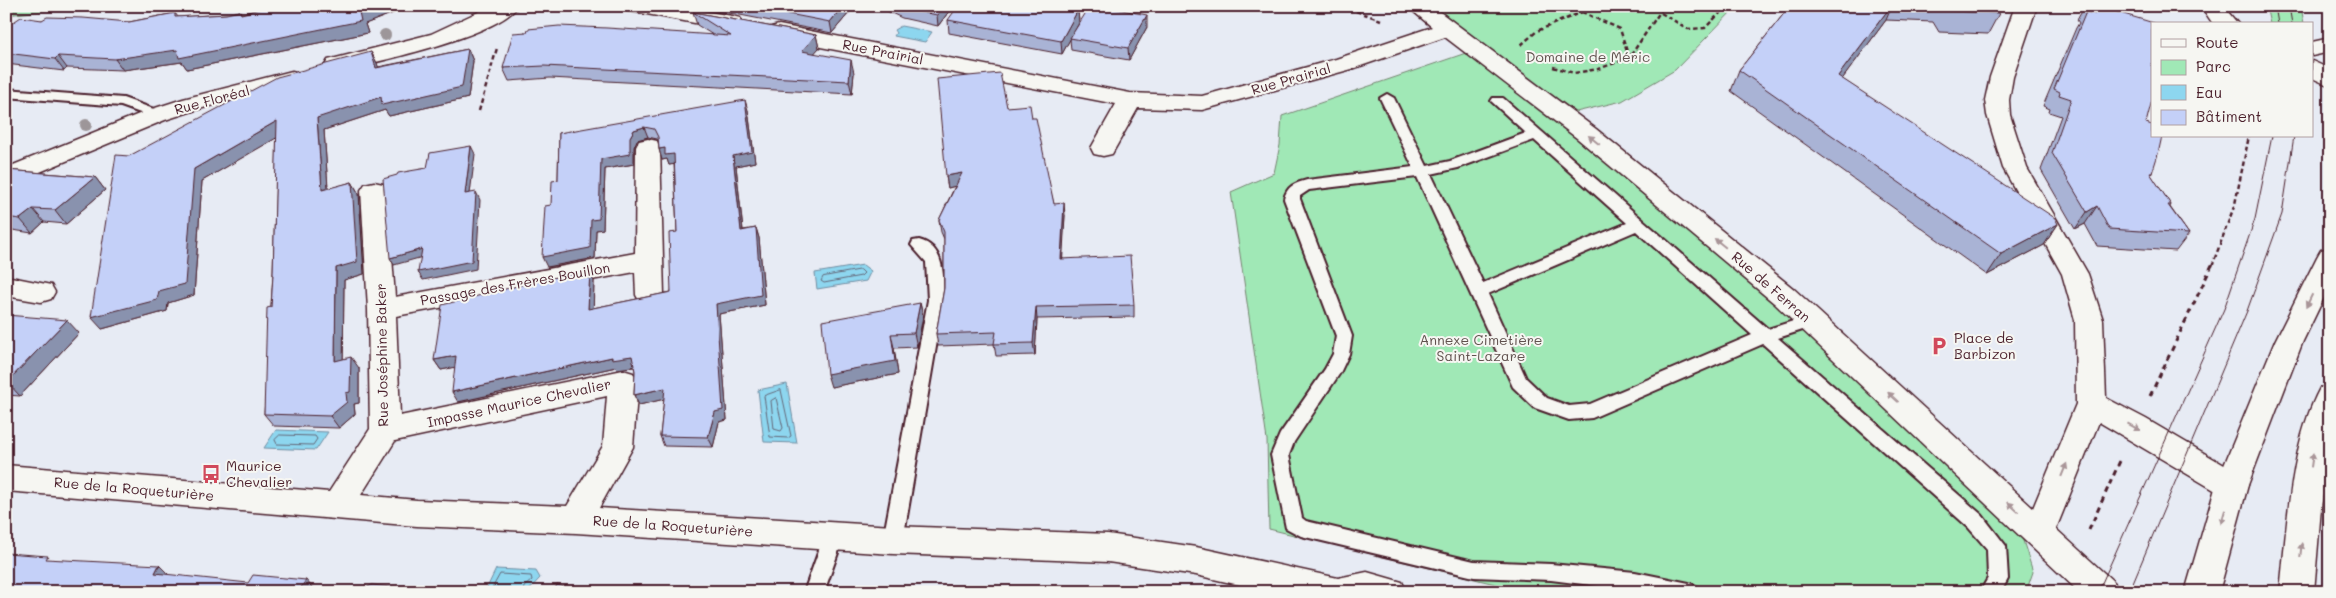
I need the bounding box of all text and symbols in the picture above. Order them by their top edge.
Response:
legend [2151,22,2314,138]
text: Route [2196,32,2239,52]
street label: Rue Prairial [841,34,925,69]
park label: Domaine de Méric [1526,47,1650,66]
text: Parc [2196,56,2231,76]
street label: Rue Prairial [1249,58,1333,99]
street label: Rue Floréal [172,80,252,119]
text: Eau [2196,82,2222,102]
text: Bâtiment [2196,106,2262,126]
one-way arrow [1588,134,1601,145]
one-way arrow [1713,237,1726,248]
street label: Rue de Ferran [1728,247,1815,326]
street label: Passage des Frères Bouillon [419,257,611,310]
street label: Rue Joséphine Baker [371,283,392,427]
one-way arrow [2305,294,2313,308]
place label: Place de Barbizon [1954,328,2016,363]
park label: Annexe Cimetière Saint-Lazare [1419,330,1543,365]
parking icon: Place de Barbizon [1928,335,1950,357]
street label: Impasse Maurice Chevalier [425,374,613,431]
one-way arrow [1888,391,1900,403]
one-way arrow [2127,423,2142,431]
one-way arrow [2309,451,2317,467]
place label: Maurice Chevalier [226,456,292,491]
one-way arrow [2060,462,2068,477]
bus stop icon: Maurice Chevalier [200,463,222,485]
street label: Rue de la Roqueturière [53,472,215,505]
one-way arrow [2007,501,2019,513]
one-way arrow [2219,509,2227,525]
street label: Rue de la Roqueturière [592,510,754,541]
one-way arrow [2297,541,2305,557]

